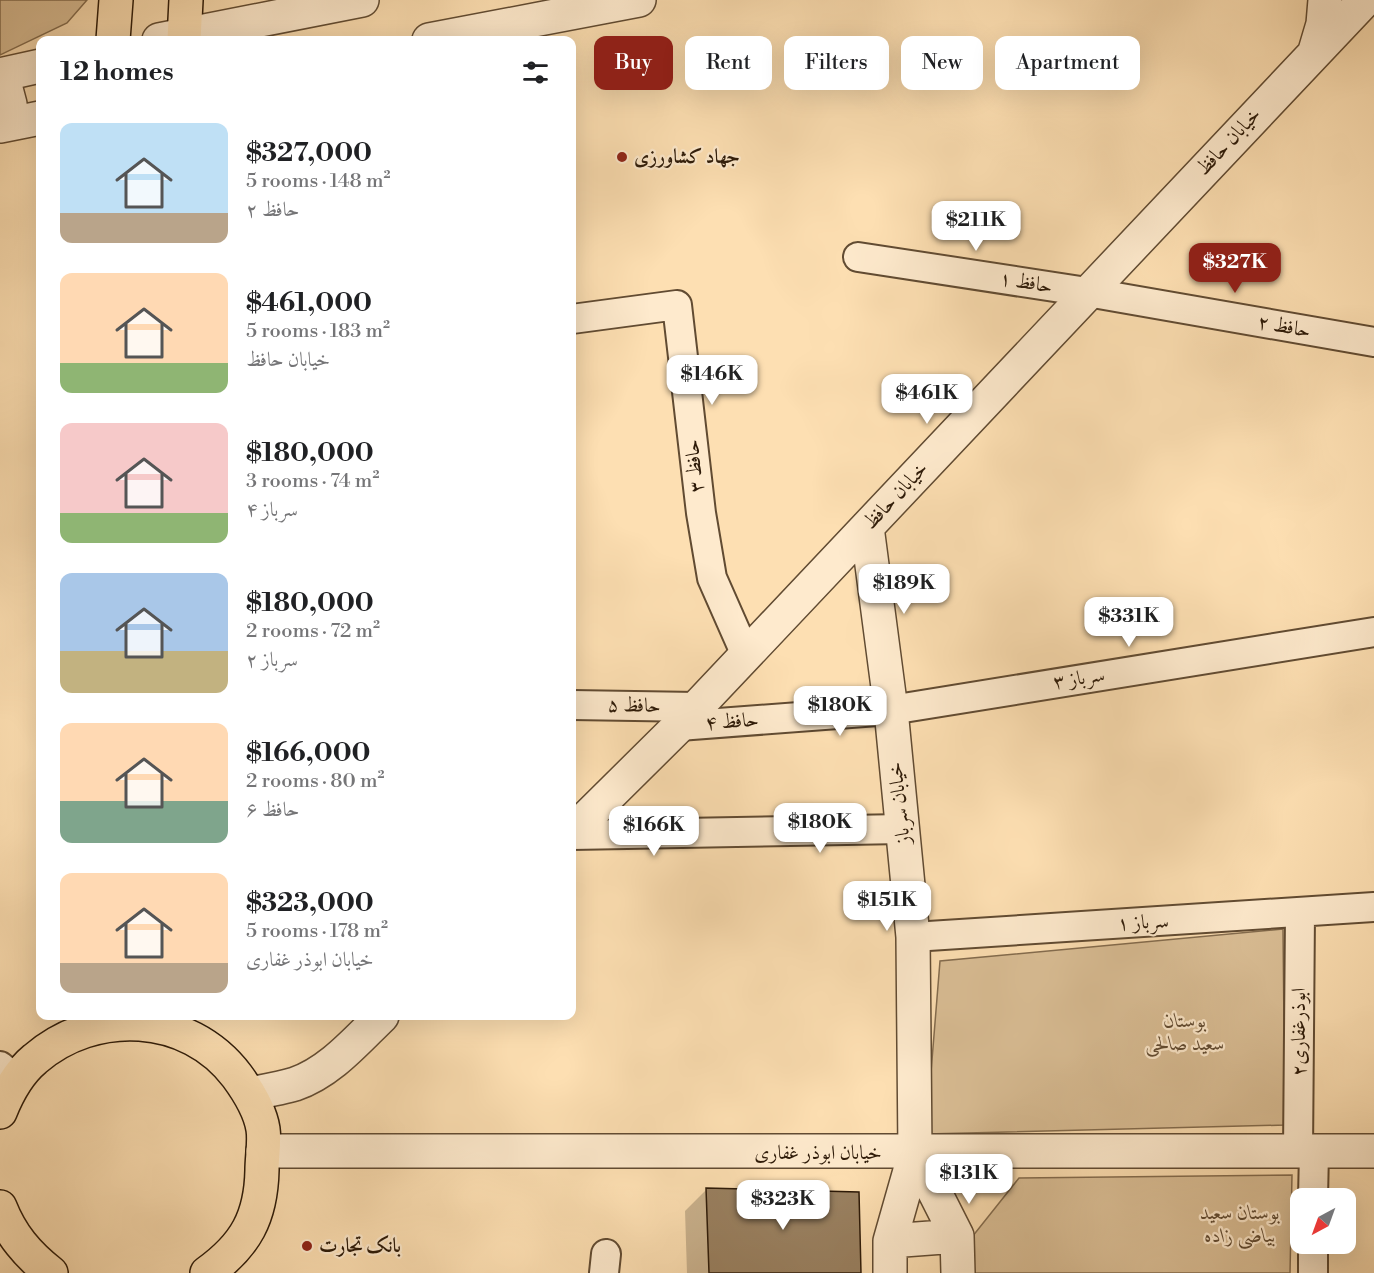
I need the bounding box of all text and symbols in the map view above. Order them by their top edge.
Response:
chip: Buy [594,36,673,90]
chip: Rent [685,36,772,90]
chip: Filters [784,36,889,90]
chip: New [901,36,983,90]
chip: Apartment [995,36,1140,90]
text: 12 homes [60,56,174,88]
icon: filters [519,56,552,89]
street label: خیابان حافظ [1191,103,1267,181]
text: $327,000 [246,137,372,169]
place label: جهاد کشاورزی [634,145,740,170]
icon: home [108,147,180,219]
marker: جهاد کشاورزی [615,150,629,164]
text: 5 rooms · 148 m² [246,169,390,194]
text: حافظ ۲ [246,198,299,223]
pin: $211K [934,201,1018,252]
text: $211K [946,208,1006,233]
pin: $327K [1193,243,1277,294]
text: $327K [1203,250,1267,275]
street label: حافظ ۱ [998,266,1054,300]
text: $461,000 [246,287,372,319]
icon: home [108,297,180,369]
street label: حافظ ۲ [1256,310,1312,344]
text: 5 rooms · 183 m² [246,319,390,344]
text: خیابان حافظ [246,348,330,373]
pin: $146K [670,355,754,406]
text: $146K [681,362,743,387]
pin: $461K [885,374,969,425]
text: $461K [895,381,959,406]
text: $180,000 [246,437,374,469]
street label: حافظ ۳ [680,438,710,494]
icon: home [108,447,180,519]
street label: خیابان حافظ [858,457,934,535]
text: 3 rooms · 74 m² [246,469,379,494]
text: سرباز ۴ [246,498,298,523]
pin: $189K [862,564,946,615]
text: $189K [873,571,935,596]
text: $180,000 [246,587,374,619]
icon: home [108,597,180,669]
pin: $331K [1087,597,1171,648]
text: $331K [1098,604,1160,629]
text: 2 rooms · 72 m² [246,619,380,644]
text: سرباز ۲ [246,648,298,673]
street label: سرباز ۳ [1051,663,1107,695]
pin: $180K [798,686,882,737]
street label: حافظ ۵ [607,693,661,719]
text: $180K [808,693,872,718]
street label: حافظ ۴ [704,708,760,736]
text: $166,000 [246,737,370,769]
icon: home [108,747,180,819]
street label: خیابان سرباز [883,761,917,847]
text: 2 rooms · 80 m² [246,769,384,794]
text: حافظ ۶ [246,798,299,823]
pin: $180K [778,803,862,854]
pin: $166K [612,806,696,857]
text: $180K [788,810,852,835]
text: $166K [623,813,685,838]
pin: $151K [845,881,929,932]
text: $323,000 [246,887,374,919]
text: $151K [857,888,917,913]
icon: home [108,897,180,969]
street label: سرباز ۱ [1116,909,1170,937]
text: 5 rooms · 178 m² [246,919,388,944]
text: خیابان ابوذر غفاری [246,948,374,973]
street label: ابوذرغفاری۲ [1287,988,1312,1076]
park label: بوستان سعید صالحی [1145,1009,1225,1057]
street label: خیابان ابوذر غفاری [754,1141,882,1166]
pin: $131K [927,1154,1011,1205]
text: $131K [940,1161,998,1186]
pin: $323K [741,1180,825,1231]
text: $323K [751,1187,815,1212]
north arrow [1290,1188,1356,1254]
map controls [1290,1188,1356,1254]
park label: بوستان سعید بیاضی زاده [1200,1201,1280,1250]
place label: بانک تجارت [319,1234,401,1259]
marker: بانک تجارت [300,1239,314,1253]

